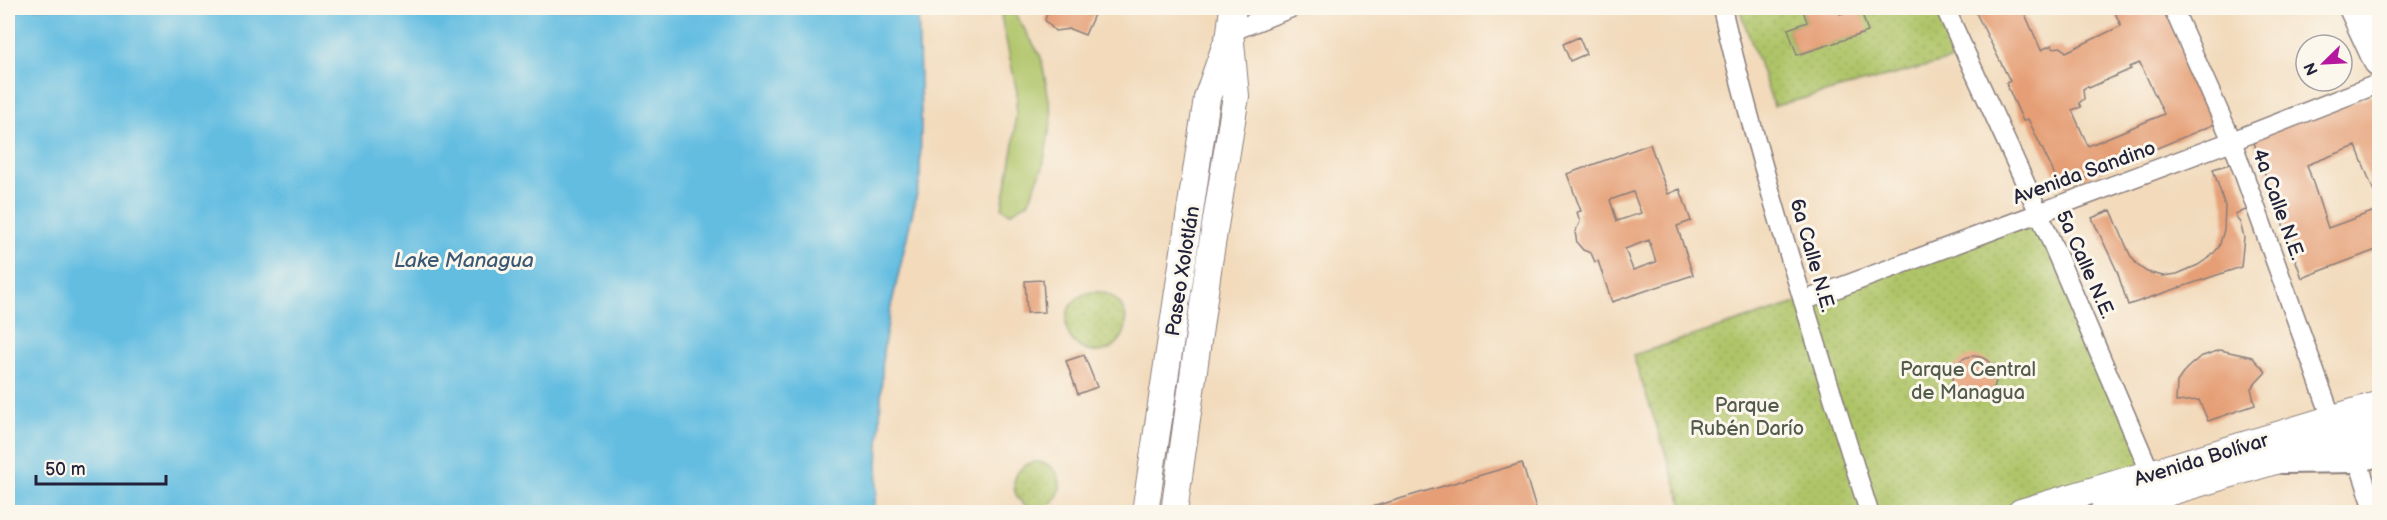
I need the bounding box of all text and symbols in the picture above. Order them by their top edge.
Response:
north arrow [2294,33,2354,93]
text: N [2301,59,2323,78]
street label: Avenida Sandino [2010,136,2159,210]
street label: 4a Calle N.E. [2247,145,2309,263]
street label: 6a Calle N.E. [1784,196,1840,315]
street label: Paseo Xolotlán [1161,204,1205,338]
street label: 5a Calle N.E. [2051,207,2120,322]
water label: Lake Managua [394,248,534,273]
park label: Parque Central de Managua [1900,358,2036,405]
park label: Parque Rubén Darío [1690,394,1804,441]
street label: Avenida Bolívar [2131,428,2272,492]
scale bar [36,448,166,486]
text: 50 m [45,459,86,480]

